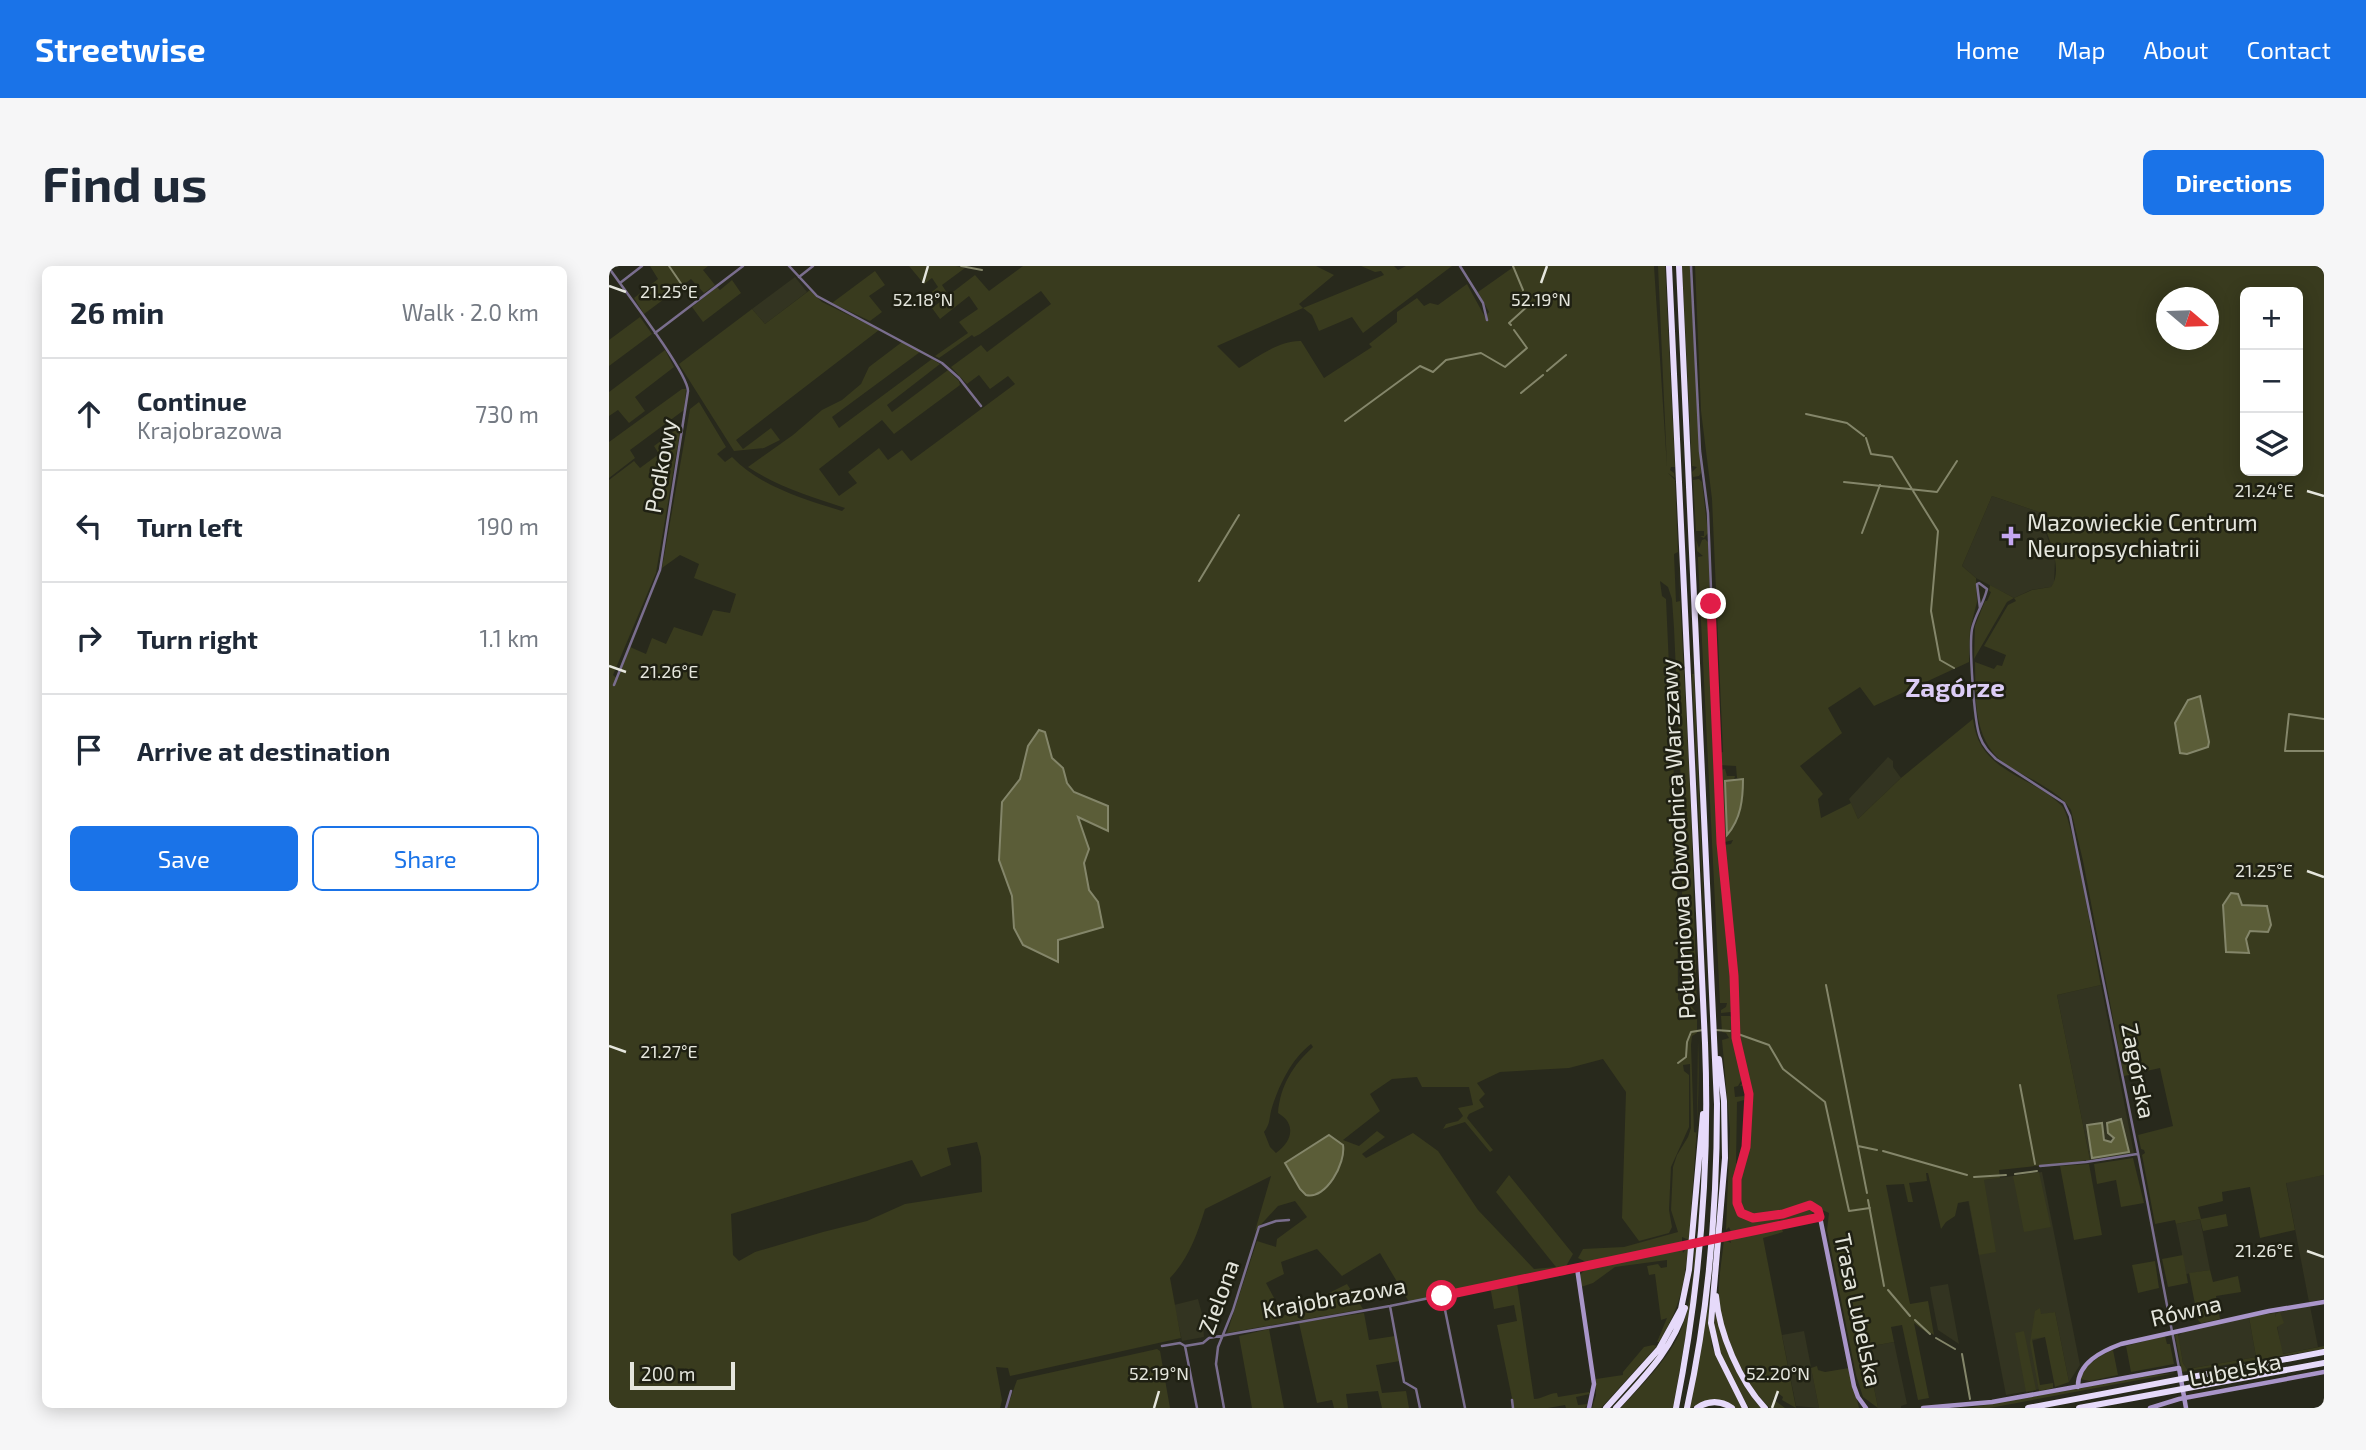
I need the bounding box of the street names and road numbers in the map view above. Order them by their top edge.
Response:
street label: Podkowy [638,417,682,515]
street label: Południowa Obwodnica Warszawy [1654,658,1700,1020]
street label: Zagórska [2116,1021,2162,1121]
street label: Trasa Lubelska [1829,1231,1889,1389]
street label: Zielona [1192,1256,1244,1338]
street label: Krajobrazowa [1260,1271,1408,1323]
street label: Równa [2148,1288,2224,1332]
street label: Lubelska [2186,1346,2283,1392]

